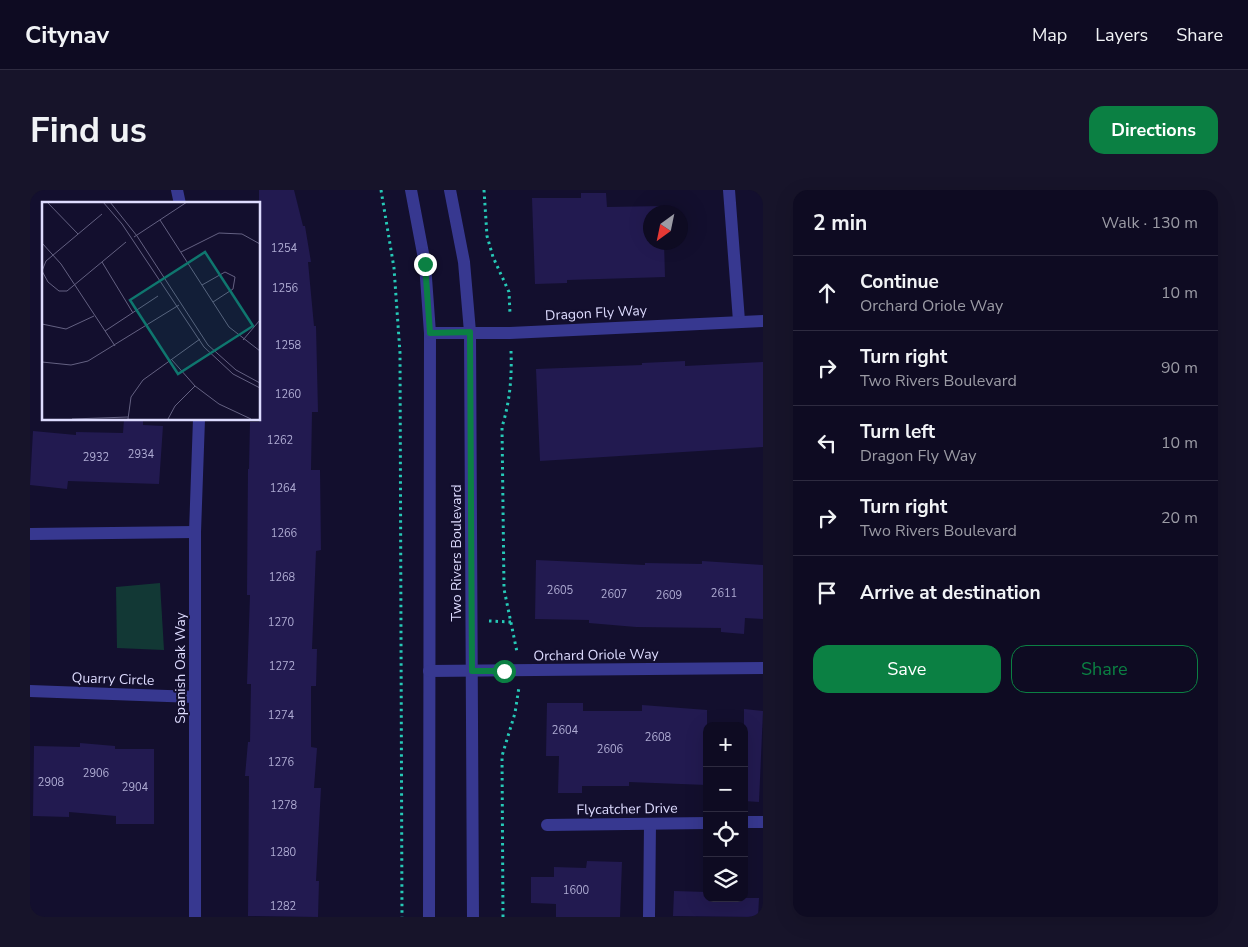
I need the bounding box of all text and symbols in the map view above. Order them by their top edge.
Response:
text: Citynav [25,19,109,51]
text: Map [1032,23,1067,47]
text: Layers [1095,23,1148,47]
text: Share [1176,23,1223,47]
button: Directions [1089,106,1218,154]
text: Find us [30,107,147,154]
inset map [42,202,260,420]
north arrow [643,205,688,250]
text: 2 min [813,209,867,237]
text: Walk · 130 m [1102,212,1198,234]
house number: 1254 [271,241,298,256]
route end [414,253,437,276]
text: Continue [860,269,939,295]
icon: ahead [813,279,841,307]
house number: 1256 [272,281,299,296]
text: 10 m [1161,282,1198,304]
text: Orchard Oriole Way [860,295,1003,317]
street label: Dragon Fly Way [545,301,648,325]
house number: 1258 [275,338,302,353]
text: Turn right [860,344,947,370]
icon: right [813,354,841,382]
text: 90 m [1161,357,1198,379]
text: Two Rivers Boulevard [860,370,1017,392]
house number: 1260 [275,387,302,402]
text: Turn left [860,419,935,445]
icon: left [813,429,841,457]
text: 10 m [1161,432,1198,454]
house number: 1262 [267,433,293,448]
text: Dragon Fly Way [860,445,976,467]
house number: 2934 [128,447,155,462]
house number: 2932 [83,450,109,465]
house number: 1264 [270,481,297,496]
street label: Two Rivers Boulevard [447,484,466,622]
text: Turn right [860,494,947,520]
icon: right [813,504,841,532]
text: 20 m [1161,507,1198,529]
text: Two Rivers Boulevard [860,520,1017,542]
house number: 1266 [271,526,298,541]
house number: 1268 [269,570,296,585]
icon: arrive [813,579,841,607]
text: Arrive at destination [860,580,1041,606]
house number: 2605 [547,583,574,598]
house number: 2611 [711,586,737,601]
house number: 2607 [601,587,627,602]
house number: 2609 [656,588,682,603]
street label: Spanish Oak Way [171,611,190,724]
house number: 1270 [268,615,295,630]
street label: Orchard Oriole Way [533,644,660,666]
button: Save [813,645,1001,693]
button: Share [1011,645,1198,693]
house number: 1272 [269,659,295,674]
route start [493,660,516,683]
street label: Quarry Circle [71,668,155,690]
house number: 1274 [268,708,295,723]
map controls [703,722,748,902]
button: + [703,722,748,767]
house number: 2604 [552,723,579,738]
house number: 2608 [645,730,672,745]
house number: 2606 [597,742,624,757]
house number: 1276 [268,755,295,770]
house number: 2906 [83,766,110,781]
button: − [703,767,748,812]
house number: 2908 [38,775,65,790]
house number: 2904 [122,780,149,795]
house number: 1278 [271,798,298,813]
street label: Flycatcher Drive [576,799,678,819]
button: locate [703,812,748,857]
house number: 1280 [270,845,297,860]
button: layers [703,857,748,902]
house number: 1600 [563,883,590,898]
house number: 1282 [270,899,296,914]

